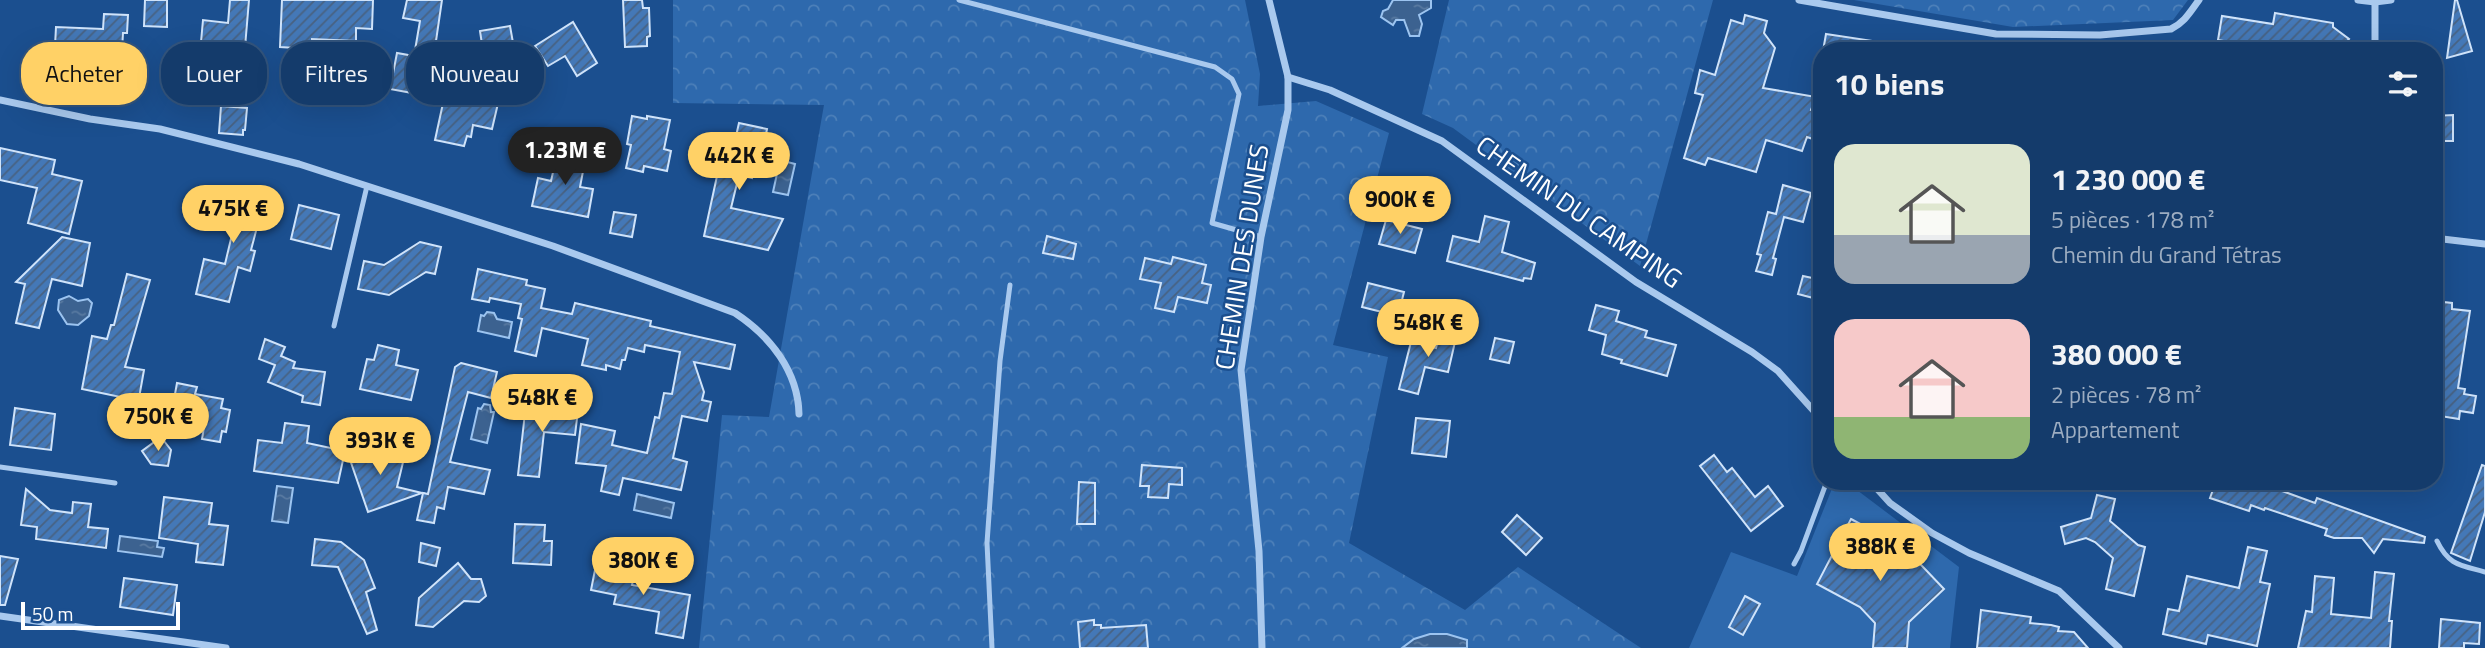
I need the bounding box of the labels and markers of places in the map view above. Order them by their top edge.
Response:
pin: 1.23M € [500,128,630,187]
pin: 442K € [682,132,796,192]
pin: 900K € [1343,176,1457,236]
pin: 475K € [176,186,290,245]
pin: 548K € [1371,300,1485,359]
pin: 548K € [485,374,599,434]
pin: 750K € [101,393,215,453]
pin: 393K € [323,418,437,477]
pin: 388K € [1823,524,1937,583]
pin: 380K € [586,538,700,597]

